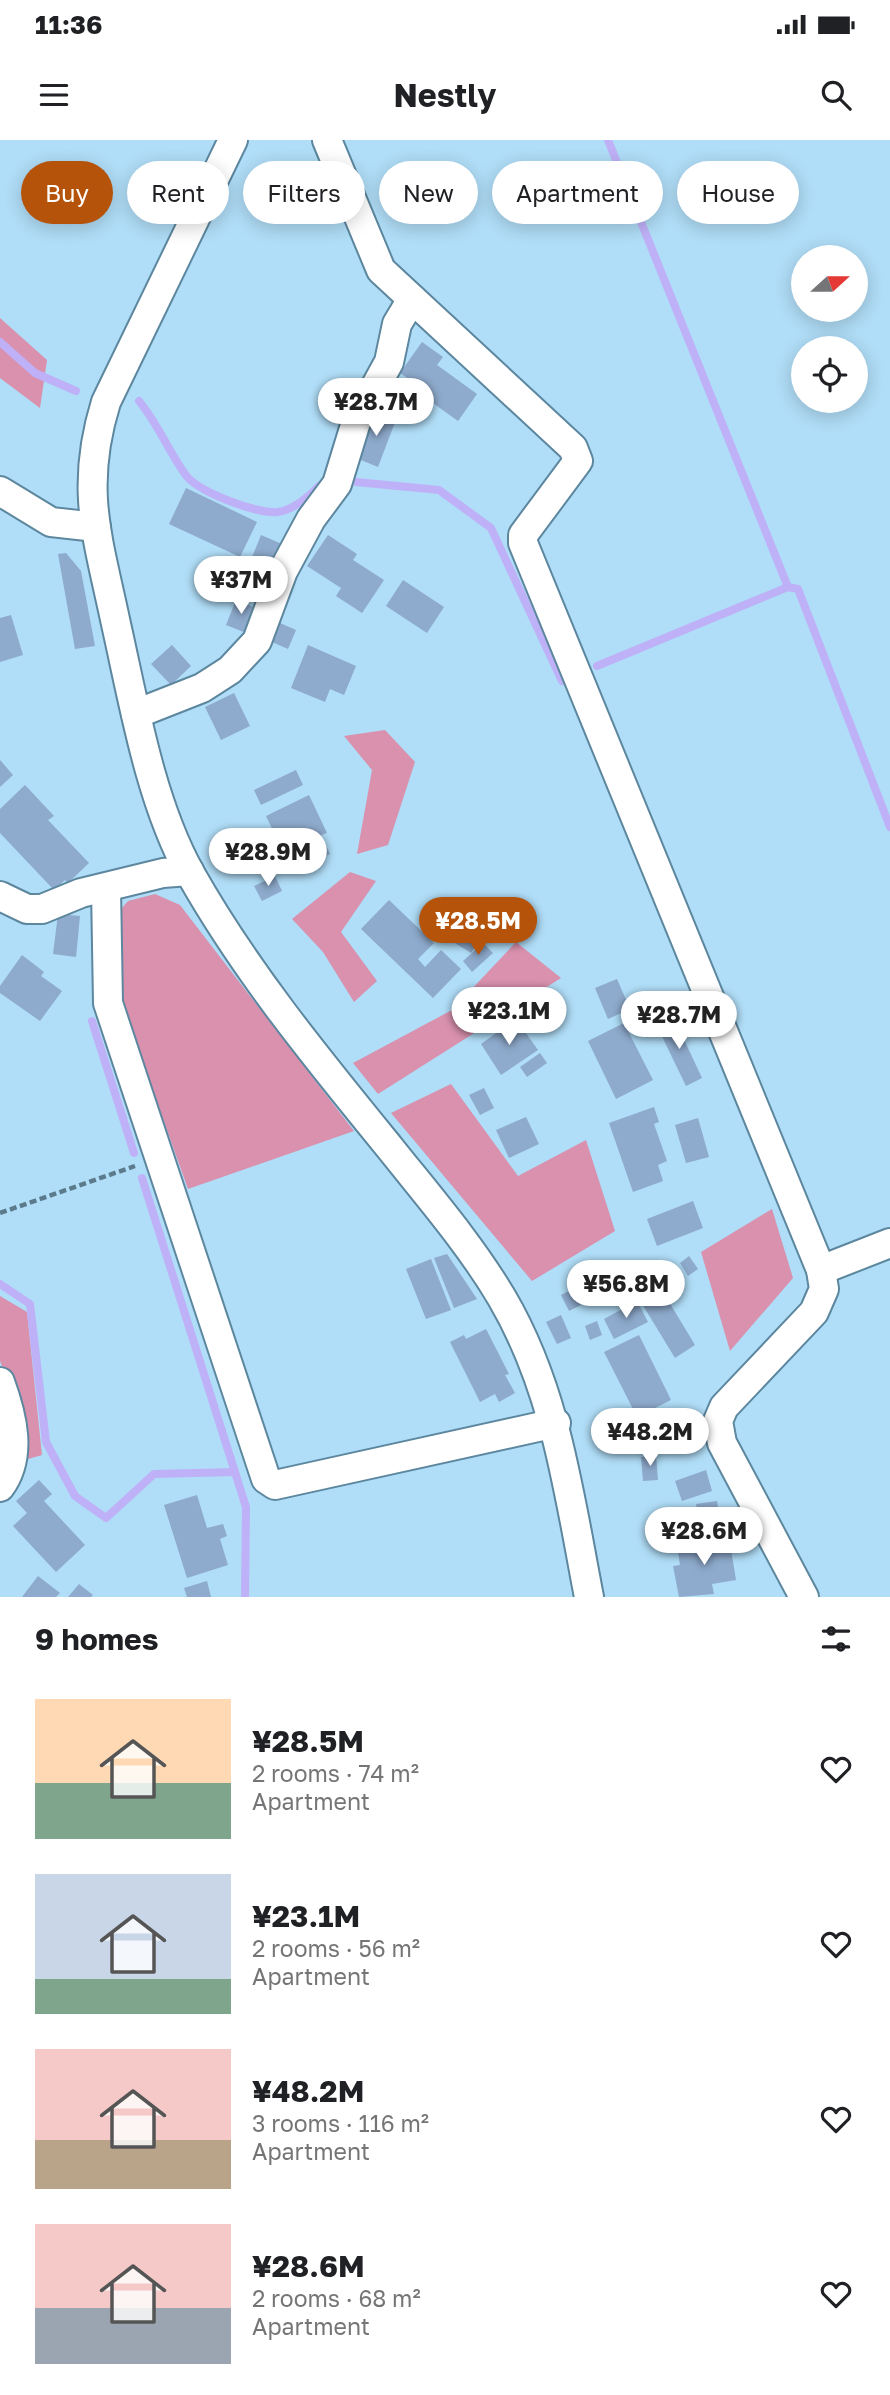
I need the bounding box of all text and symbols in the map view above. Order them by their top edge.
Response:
text: 11:36 [35,9,102,40]
icon: menu [35,76,73,114]
text: Nestly [393,76,497,114]
icon: search [817,76,855,114]
chip: Buy [21,161,113,224]
chip: Rent [127,161,229,224]
chip: Filters [243,161,365,224]
chip: New [379,161,478,224]
chip: Apartment [492,161,663,224]
chip: House [677,161,799,224]
north arrow [791,245,868,322]
map controls [791,245,868,413]
button: locate [791,336,868,413]
pin: ¥28.7M [319,378,433,438]
text: ¥28.7M [334,387,418,415]
pin: ¥37M [200,556,282,616]
text: ¥37M [210,565,272,593]
pin: ¥28.9M [211,828,325,888]
text: ¥28.9M [225,837,311,865]
pin: ¥28.5M [421,898,535,957]
text: ¥28.5M [435,906,521,934]
pin: ¥23.1M [452,988,566,1047]
pin: ¥28.7M [622,992,736,1051]
text: ¥23.1M [468,996,550,1024]
text: ¥28.7M [637,1000,721,1028]
pin: ¥56.8M [569,1260,683,1320]
text: ¥56.8M [583,1269,669,1297]
pin: ¥48.2M [593,1408,707,1468]
text: ¥48.2M [607,1417,693,1445]
pin: ¥28.6M [647,1508,761,1567]
text: ¥28.6M [661,1516,747,1544]
icon: filters [817,1620,855,1658]
text: 9 homes [35,1621,158,1657]
text: ¥28.5M [252,1723,364,1759]
icon: home [91,1727,175,1811]
icon: heart [817,1750,855,1788]
text: 2 rooms · 74 m² [252,1759,419,1787]
text: Apartment [252,1787,370,1815]
text: ¥23.1M [252,1898,360,1934]
icon: home [91,1902,175,1986]
icon: heart [817,1925,855,1963]
text: 2 rooms · 56 m² [252,1934,420,1962]
text: Apartment [252,1962,370,1990]
text: ¥48.2M [252,2073,364,2109]
icon: home [91,2077,175,2161]
icon: heart [817,2100,855,2138]
text: 3 rooms · 116 m² [252,2109,429,2137]
text: Apartment [252,2137,370,2165]
text: ¥28.6M [252,2248,365,2284]
icon: home [91,2252,175,2336]
icon: heart [817,2275,855,2313]
text: 2 rooms · 68 m² [252,2284,421,2312]
text: Apartment [252,2312,370,2340]

